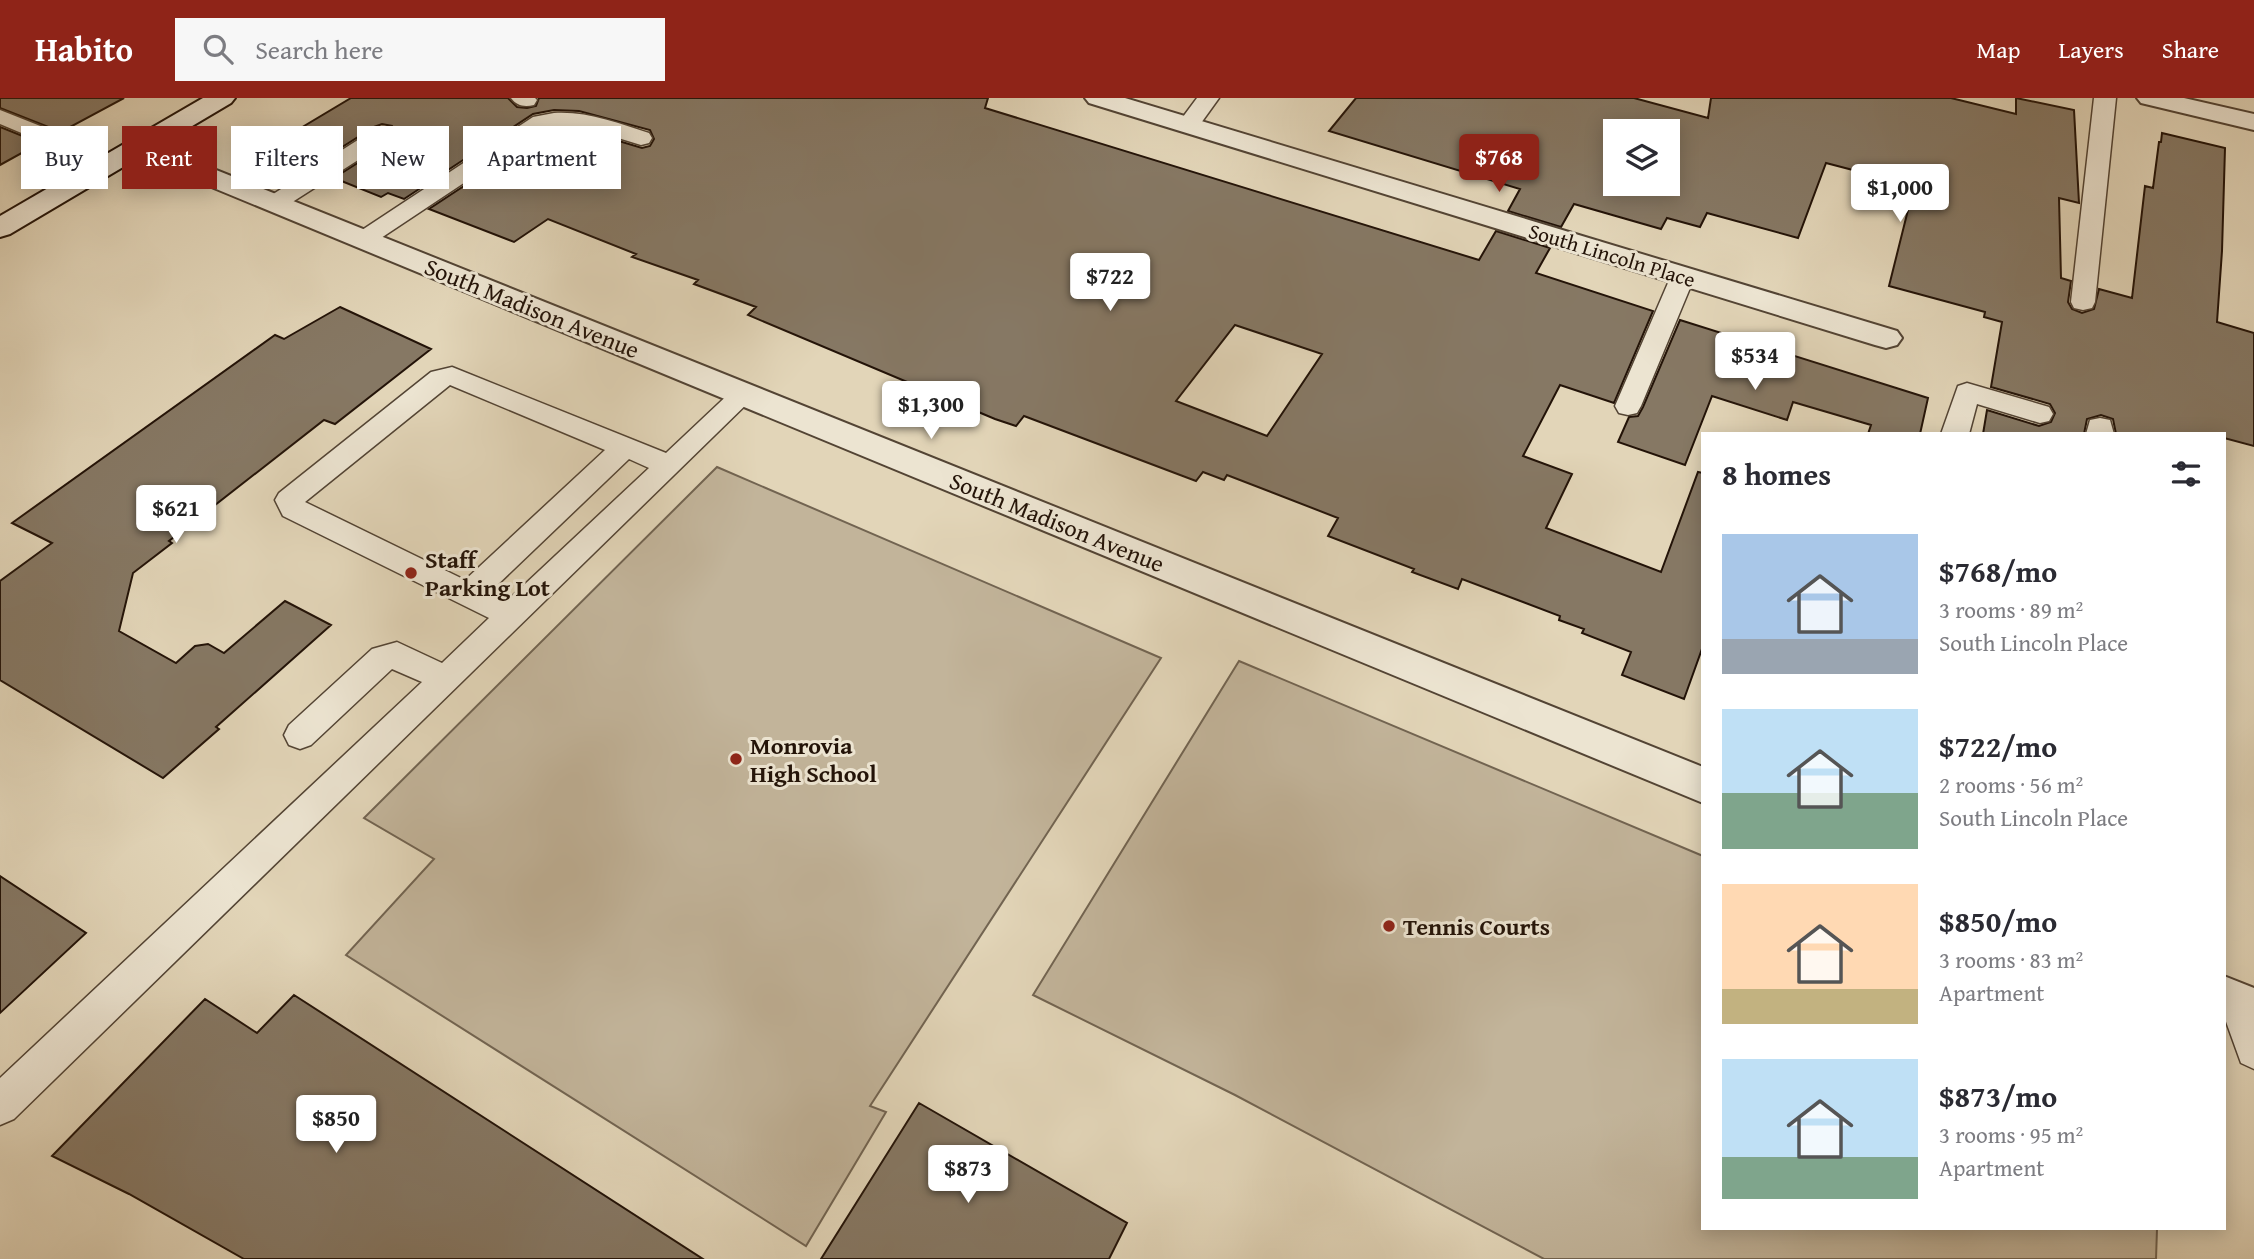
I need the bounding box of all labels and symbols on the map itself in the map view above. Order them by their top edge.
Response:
pin: $768 [1458,134,1540,194]
pin: $1,000 [1843,164,1957,224]
street label: South Lincoln Place [1525,215,1699,295]
street label: South Madison Avenue [419,249,645,367]
pin: $722 [1069,254,1151,313]
pin: $534 [1714,332,1796,392]
pin: $1,300 [874,382,988,441]
street label: South Madison Avenue [944,463,1170,581]
pin: $621 [135,486,217,545]
place label: Staff Parking Lot [425,542,550,605]
marker: Staff Parking Lot [403,565,419,581]
place label: Monrovia High School [750,728,877,791]
marker: Monrovia High School [728,751,744,767]
place label: Tennis Courts [1403,909,1550,944]
marker: Tennis Courts [1381,918,1397,934]
pin: $850 [295,1096,377,1155]
pin: $873 [927,1146,1009,1205]

